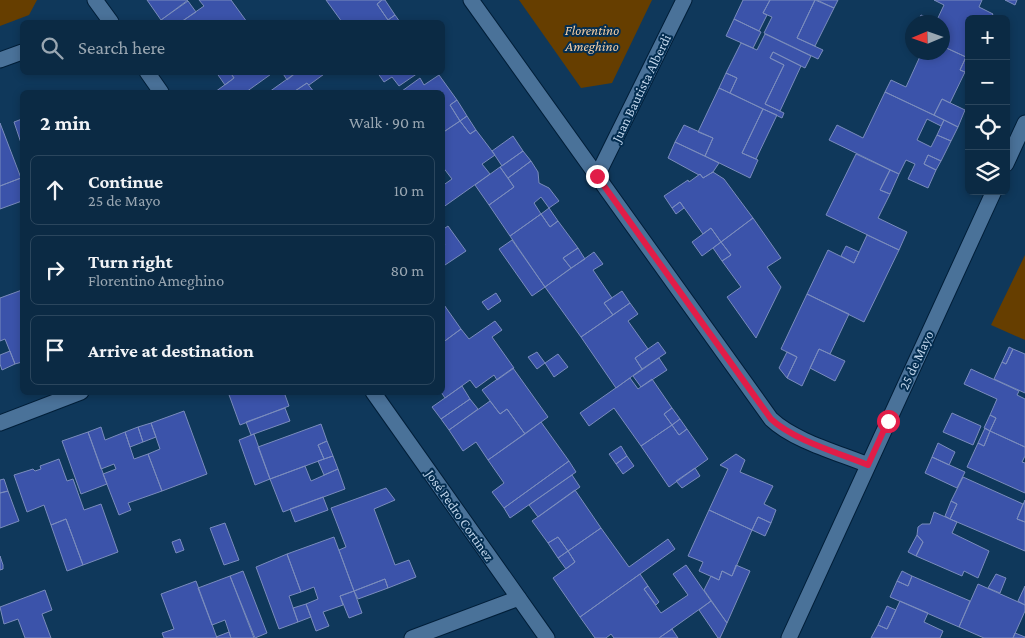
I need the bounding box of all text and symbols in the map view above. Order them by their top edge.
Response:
north arrow [905,15,950,60]
map controls [965,15,1010,195]
button: + [965,15,1010,60]
search box [20,20,445,75]
park label: Florentino Ameghino [564,22,619,54]
street label: Juan Bautista Alberdi [607,31,674,146]
icon: search [38,34,66,62]
text: Search here [78,37,165,58]
button: − [965,60,1010,105]
button: locate [965,105,1010,150]
text: 2 min [40,111,91,135]
text: Walk · 90 m [349,114,425,131]
button: layers [965,150,1010,195]
route end [586,165,609,188]
text: Continue [88,171,163,192]
icon: ahead [41,176,69,204]
text: 10 m [394,182,424,199]
text: 25 de Mayo [88,192,160,209]
text: Turn right [88,251,173,272]
icon: right [41,256,69,284]
text: 80 m [390,262,424,279]
text: Florentino Ameghino [88,272,224,289]
street label: 25 de Mayo [895,328,937,392]
icon: arrive [41,336,69,364]
text: Arrive at destination [88,340,254,361]
route start [877,410,900,433]
street label: José Pedro Cortinez [421,465,498,564]

